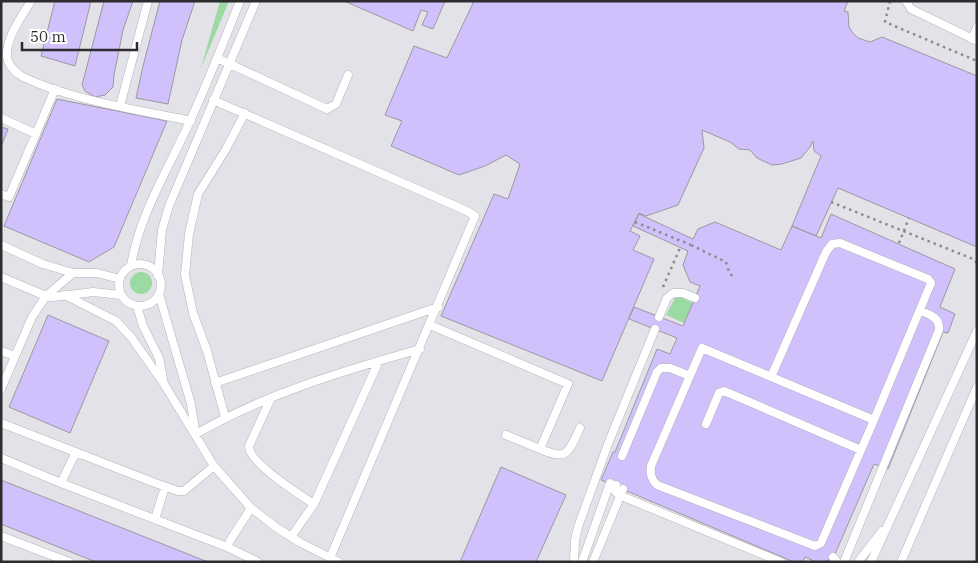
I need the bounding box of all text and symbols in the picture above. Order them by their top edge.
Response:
scale bar [22,20,138,52]
text: 50 m [30,27,66,46]

